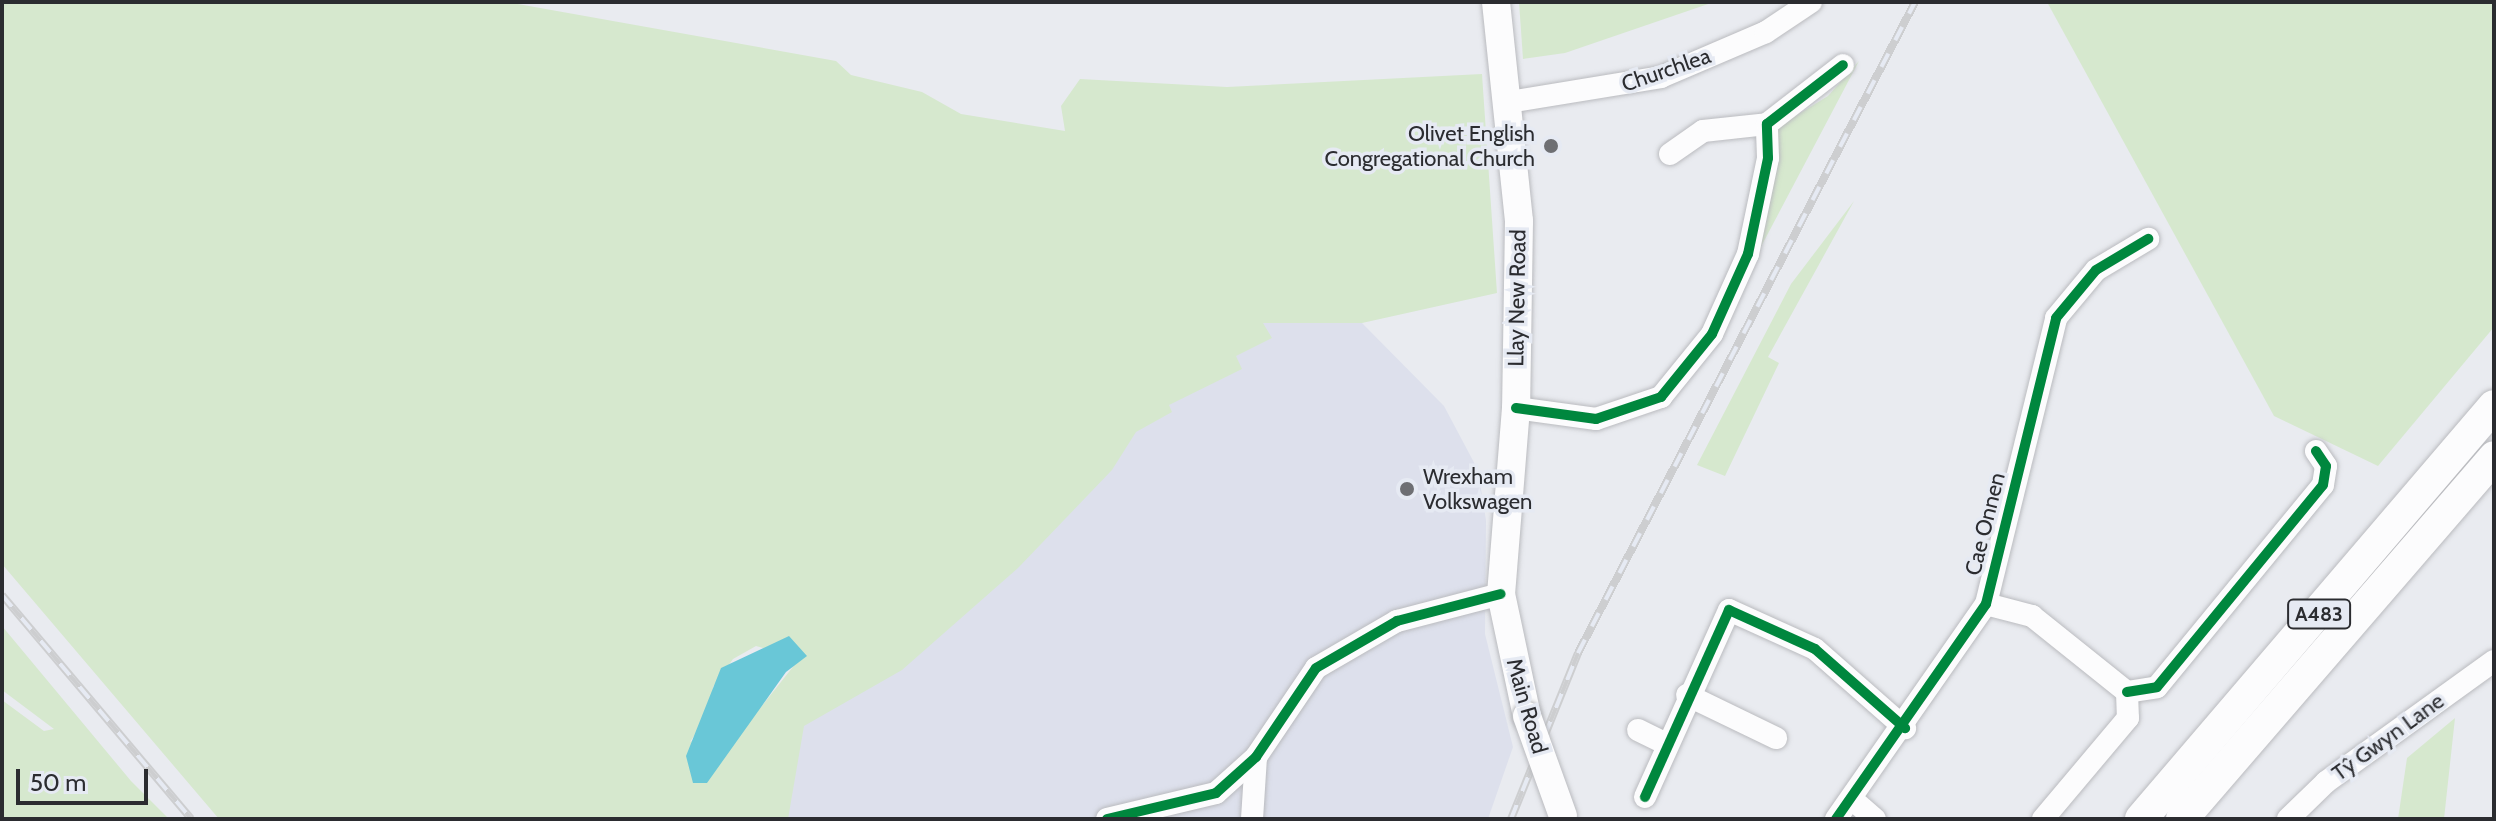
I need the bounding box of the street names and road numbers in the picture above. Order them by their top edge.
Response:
street label: Churchlea [1618,42,1714,98]
street label: Llay New Road [1503,229,1531,367]
street label: Cae Onnen [1959,470,2011,578]
road number: A483 [2287,598,2351,630]
street label: Main Road [1501,655,1553,757]
street label: Tŷ Gwyn Lane [2327,688,2449,786]

